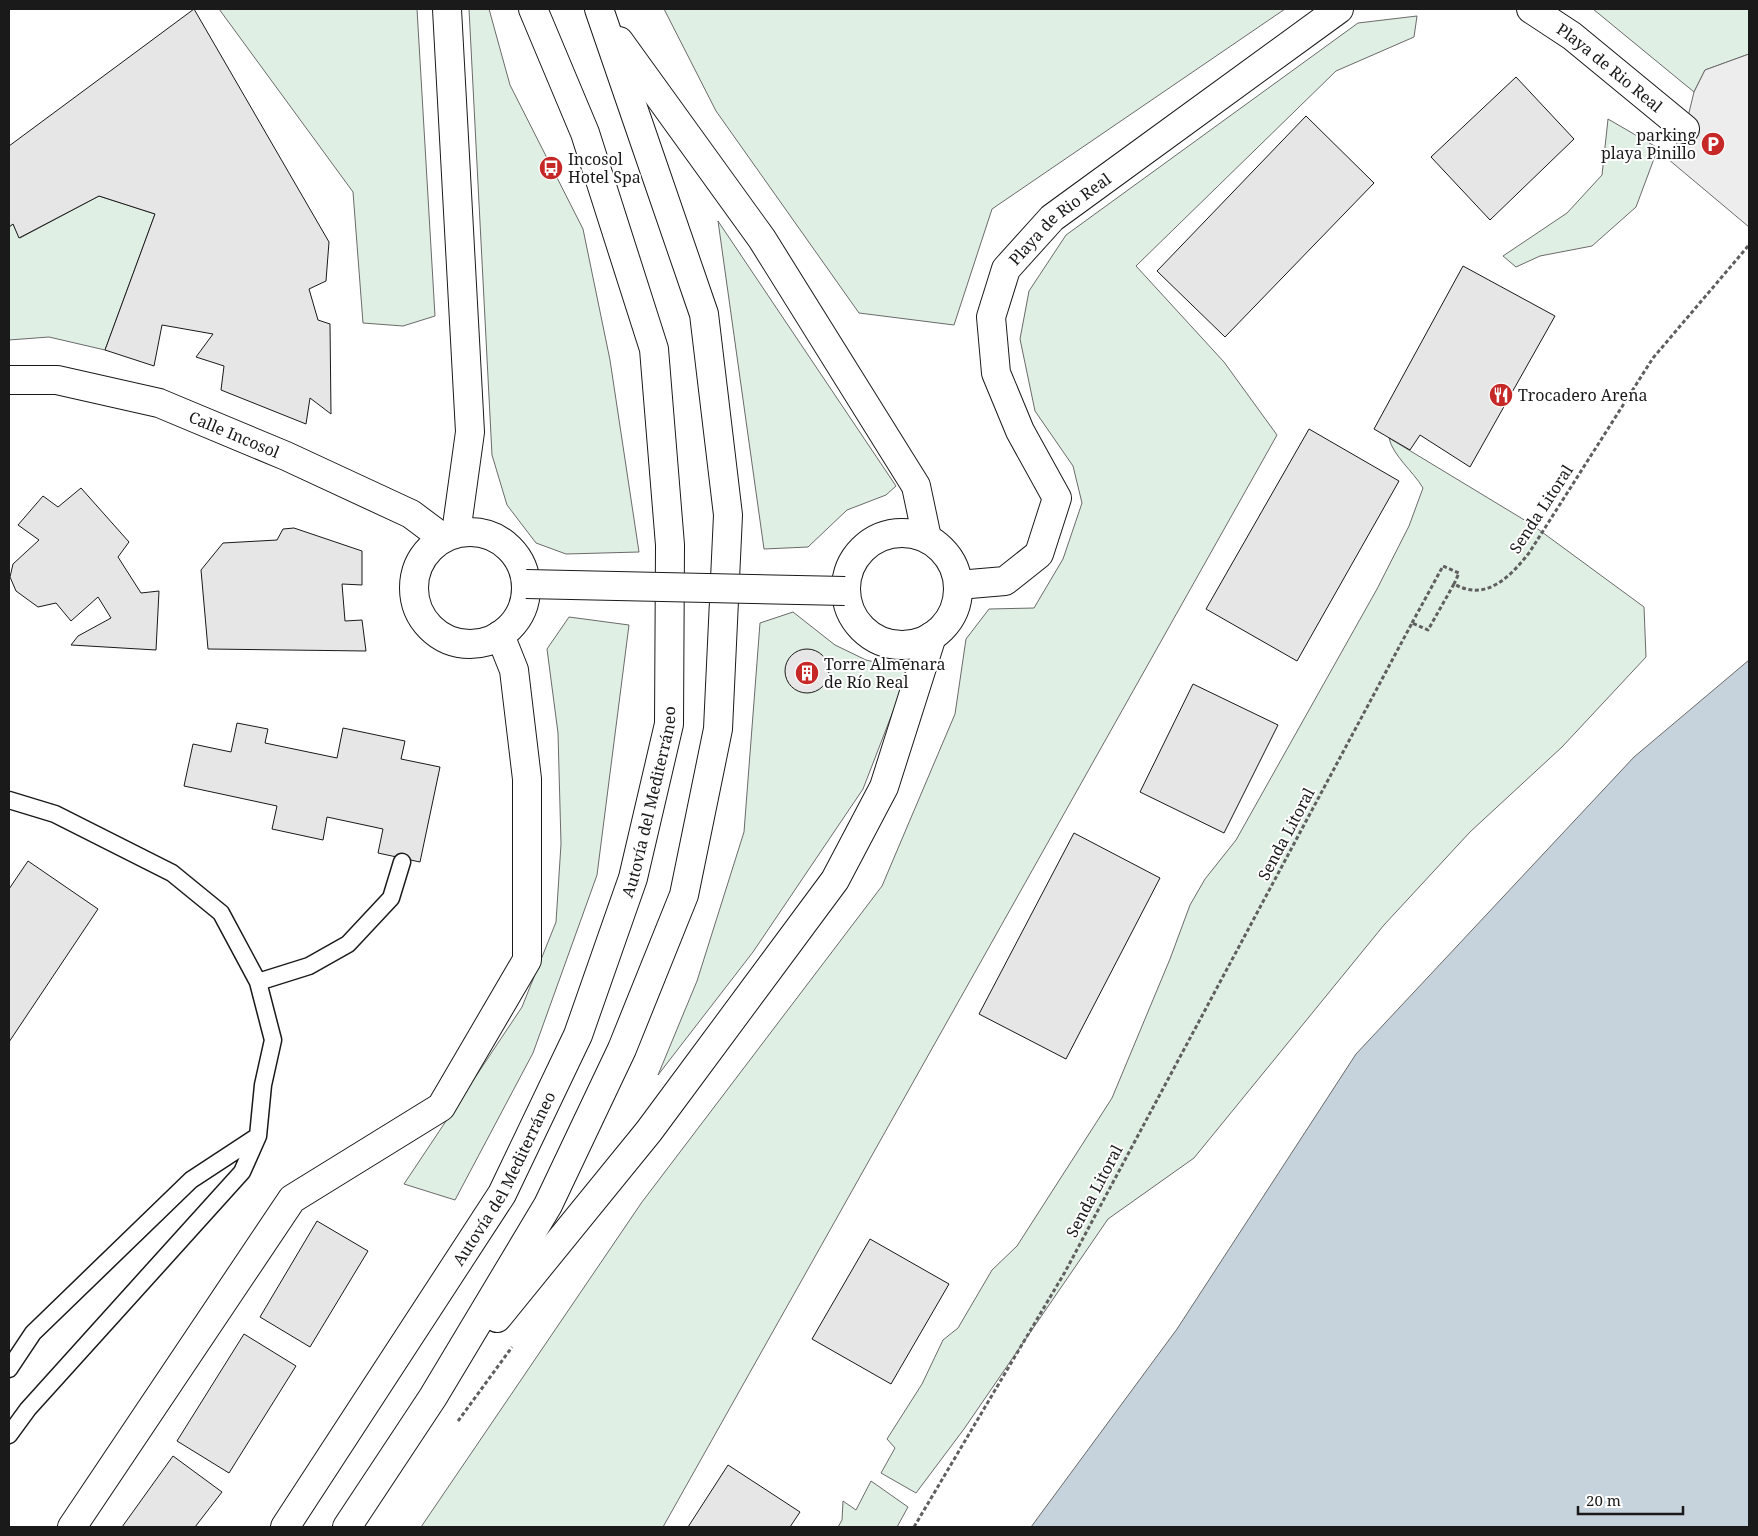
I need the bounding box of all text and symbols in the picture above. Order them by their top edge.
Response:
street label: Playa de Rio Real [1552,18,1667,117]
place label: parking playa Pinillo [1601,124,1696,164]
parking icon: parking playa Pinillo [1700,131,1726,157]
place label: Incosol Hotel Spa [568,148,641,188]
bus stop icon: Incosol Hotel Spa [538,155,564,181]
street label: Playa de Rio Real [1004,168,1115,270]
restaurant icon: Trocadero Arena [1488,382,1514,408]
place label: Trocadero Arena [1518,384,1647,406]
street label: Calle Incosol [186,406,283,463]
street label: Senda Litoral [1504,460,1578,558]
place label: Torre Almenara de Río Real [824,653,946,693]
building icon: Torre Almenara de Río Real [794,660,820,686]
street label: Autovía del Mediterráneo [616,706,680,900]
street label: Senda Litoral [1252,784,1320,884]
street label: Autovía del Mediterráneo [447,1088,560,1270]
street label: Senda Litoral [1060,1141,1128,1241]
scale bar [1578,1484,1683,1516]
text: 20 m [1586,1490,1621,1510]

